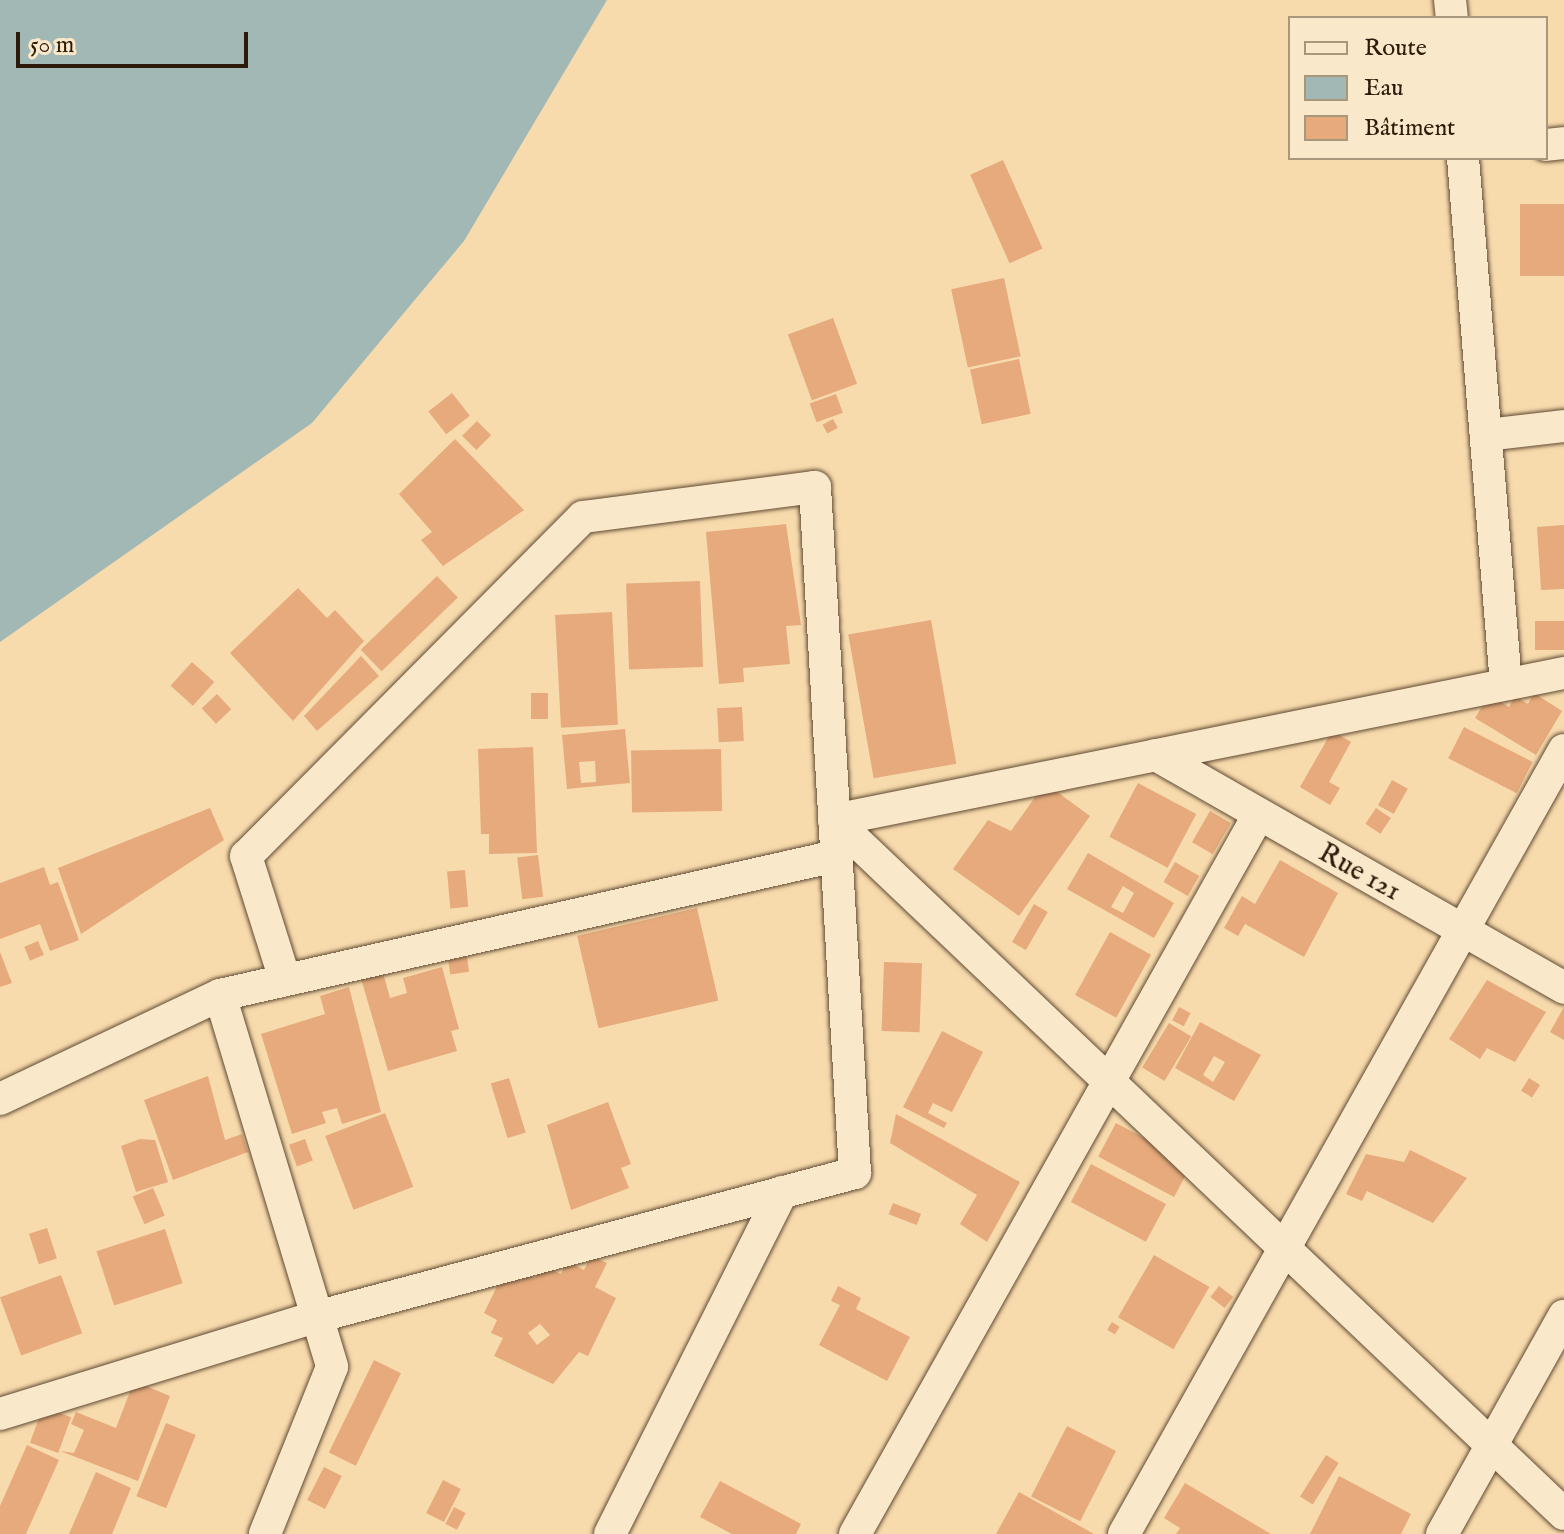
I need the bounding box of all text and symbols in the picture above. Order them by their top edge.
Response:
scale bar [20,16,252,66]
legend [1288,16,1548,160]
text: 50 m [30,30,74,61]
text: Route [1364,33,1427,64]
text: Eau [1364,73,1403,104]
text: Bâtiment [1364,113,1455,144]
street label: Rue 121 [1312,837,1406,909]

